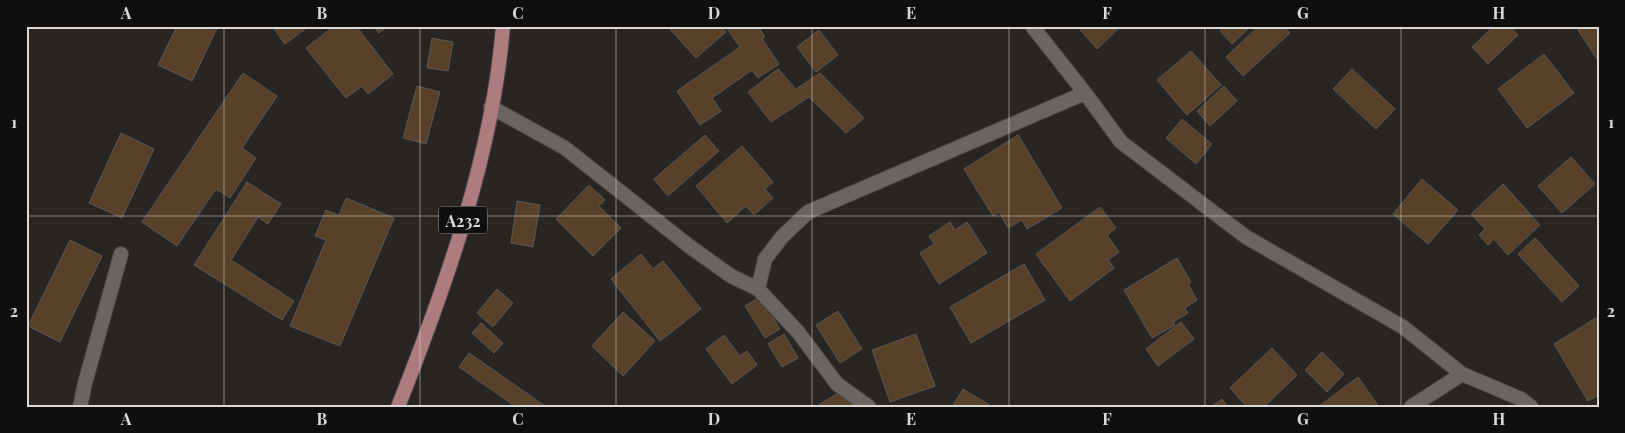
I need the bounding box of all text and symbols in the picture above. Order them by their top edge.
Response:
text: A [120,2,132,23]
text: B [317,2,328,23]
text: C [512,2,524,23]
text: D [708,2,720,23]
text: E [906,2,916,23]
text: F [1102,2,1112,23]
text: G [1297,2,1309,23]
text: H [1493,2,1506,23]
text: 1 [11,111,17,132]
text: 1 [1608,111,1614,132]
road number: A232 [439,206,487,234]
text: 2 [10,300,18,321]
text: 2 [1607,300,1615,321]
text: A [120,408,132,429]
text: B [317,408,328,429]
text: C [512,408,524,429]
text: D [708,408,720,429]
text: E [906,408,916,429]
text: F [1102,408,1112,429]
text: G [1297,408,1309,429]
text: H [1493,408,1506,429]

